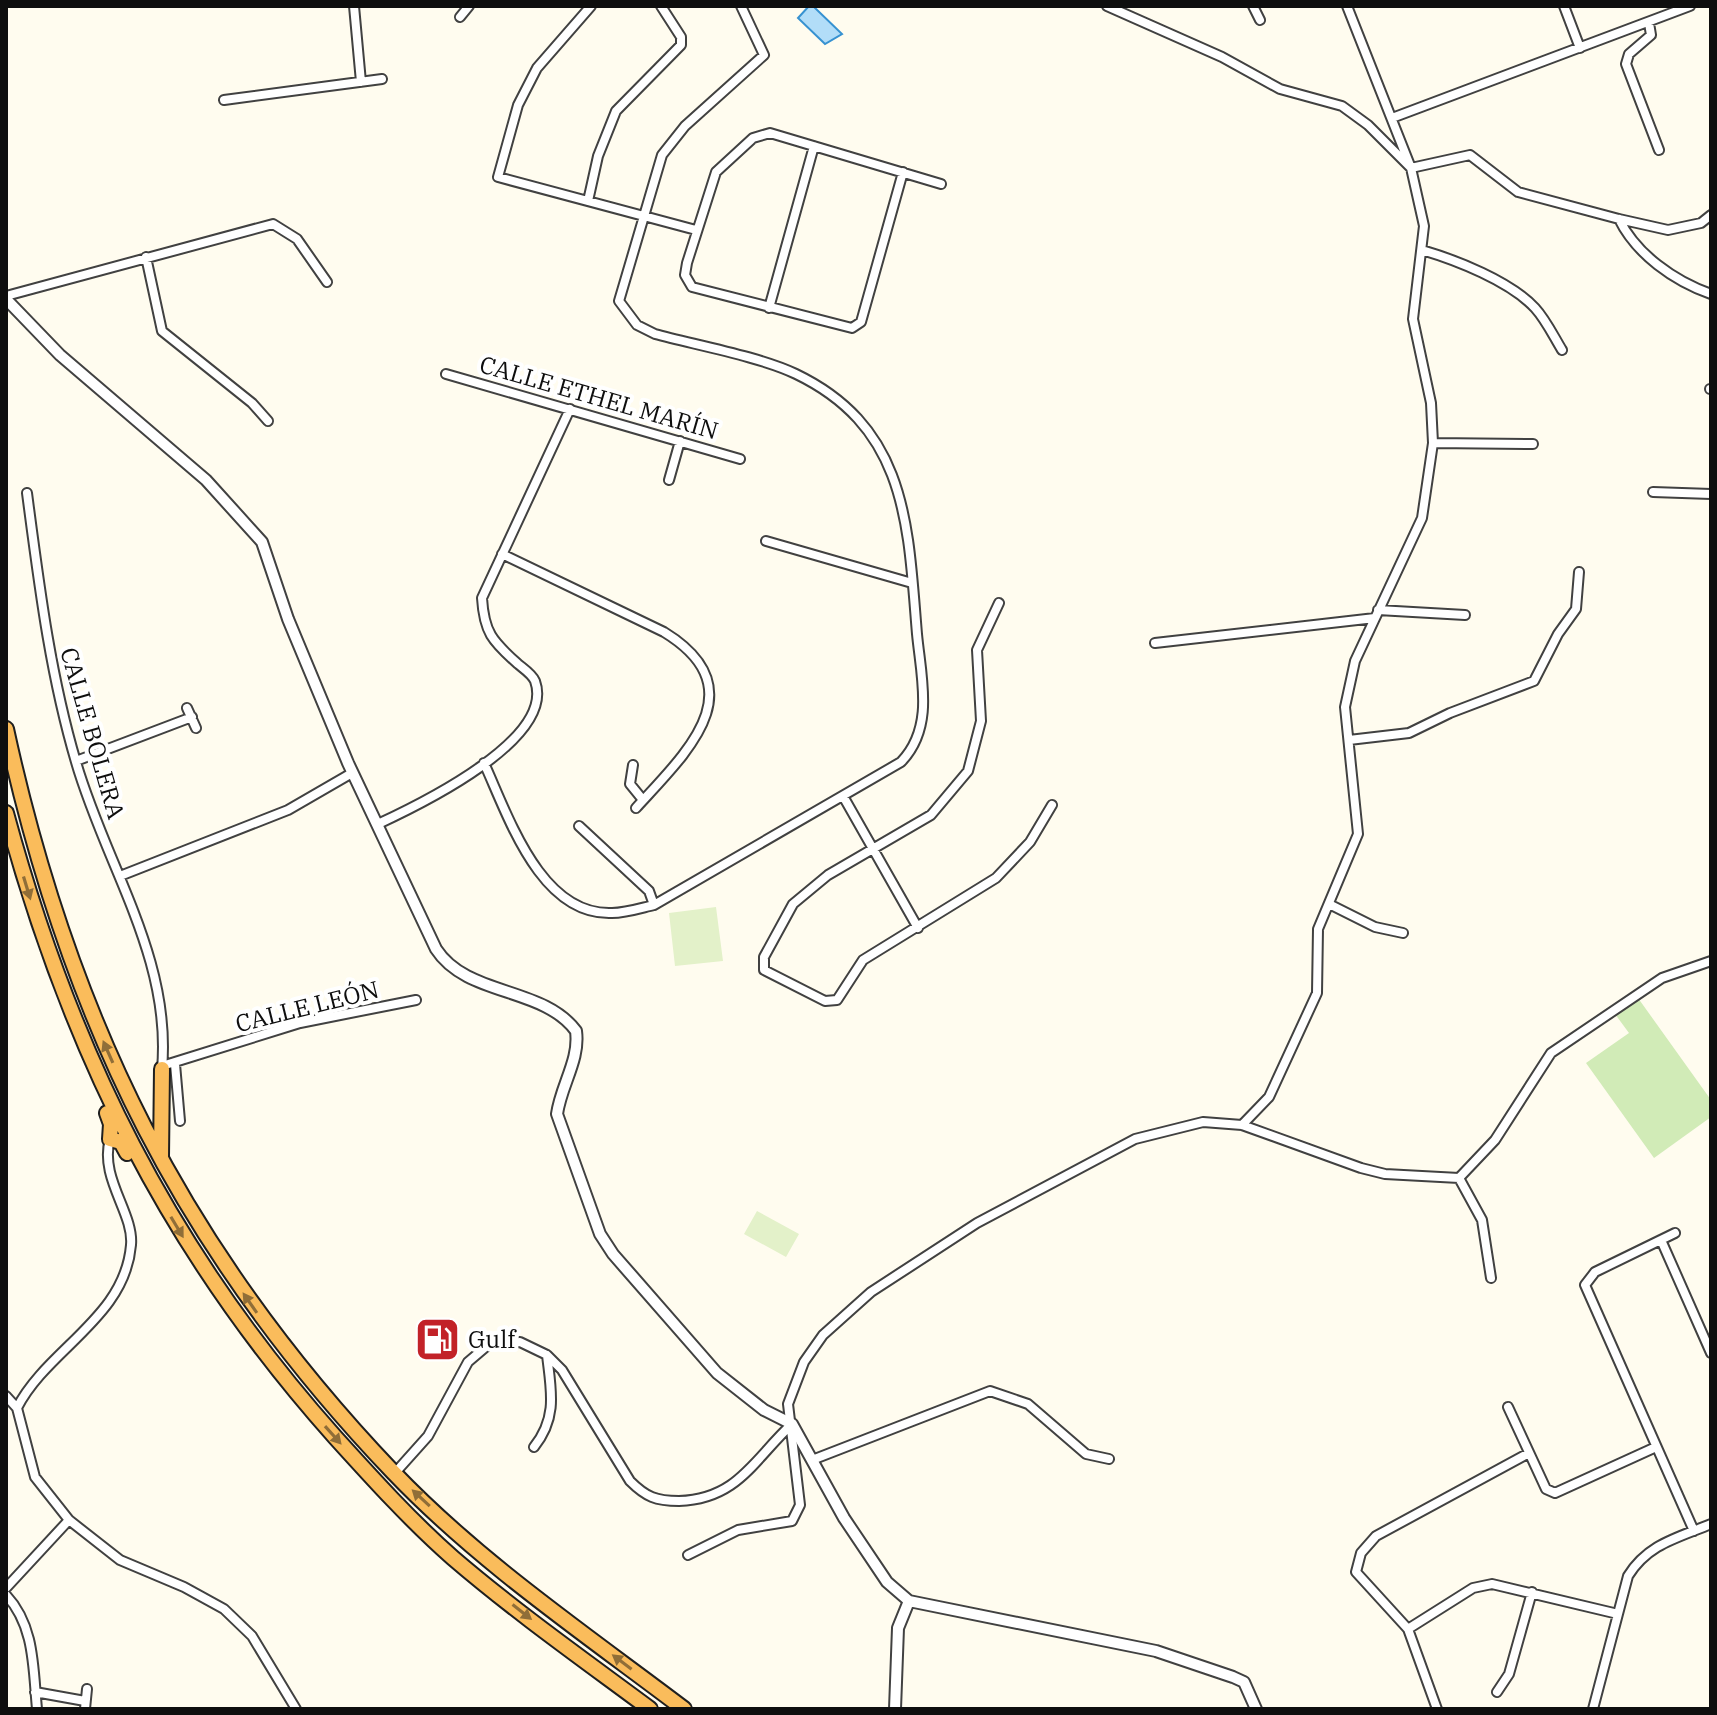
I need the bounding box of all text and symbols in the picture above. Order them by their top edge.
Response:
street label: CALLE ETHEL MARÍN [476,348,722,446]
street label: CALLE BOLERA [53,644,133,823]
one-way arrow [21,876,34,900]
street label: CALLE LEÓN [232,973,382,1039]
one-way arrow [101,1041,115,1064]
one-way arrow [169,1216,183,1238]
one-way arrow [243,1292,258,1313]
fuel station icon: Gulf [413,1315,461,1363]
place label: Gulf [468,1323,517,1355]
one-way arrow [323,1425,341,1444]
one-way arrow [411,1489,430,1507]
one-way arrow [512,1603,532,1620]
one-way arrow [611,1654,633,1670]

